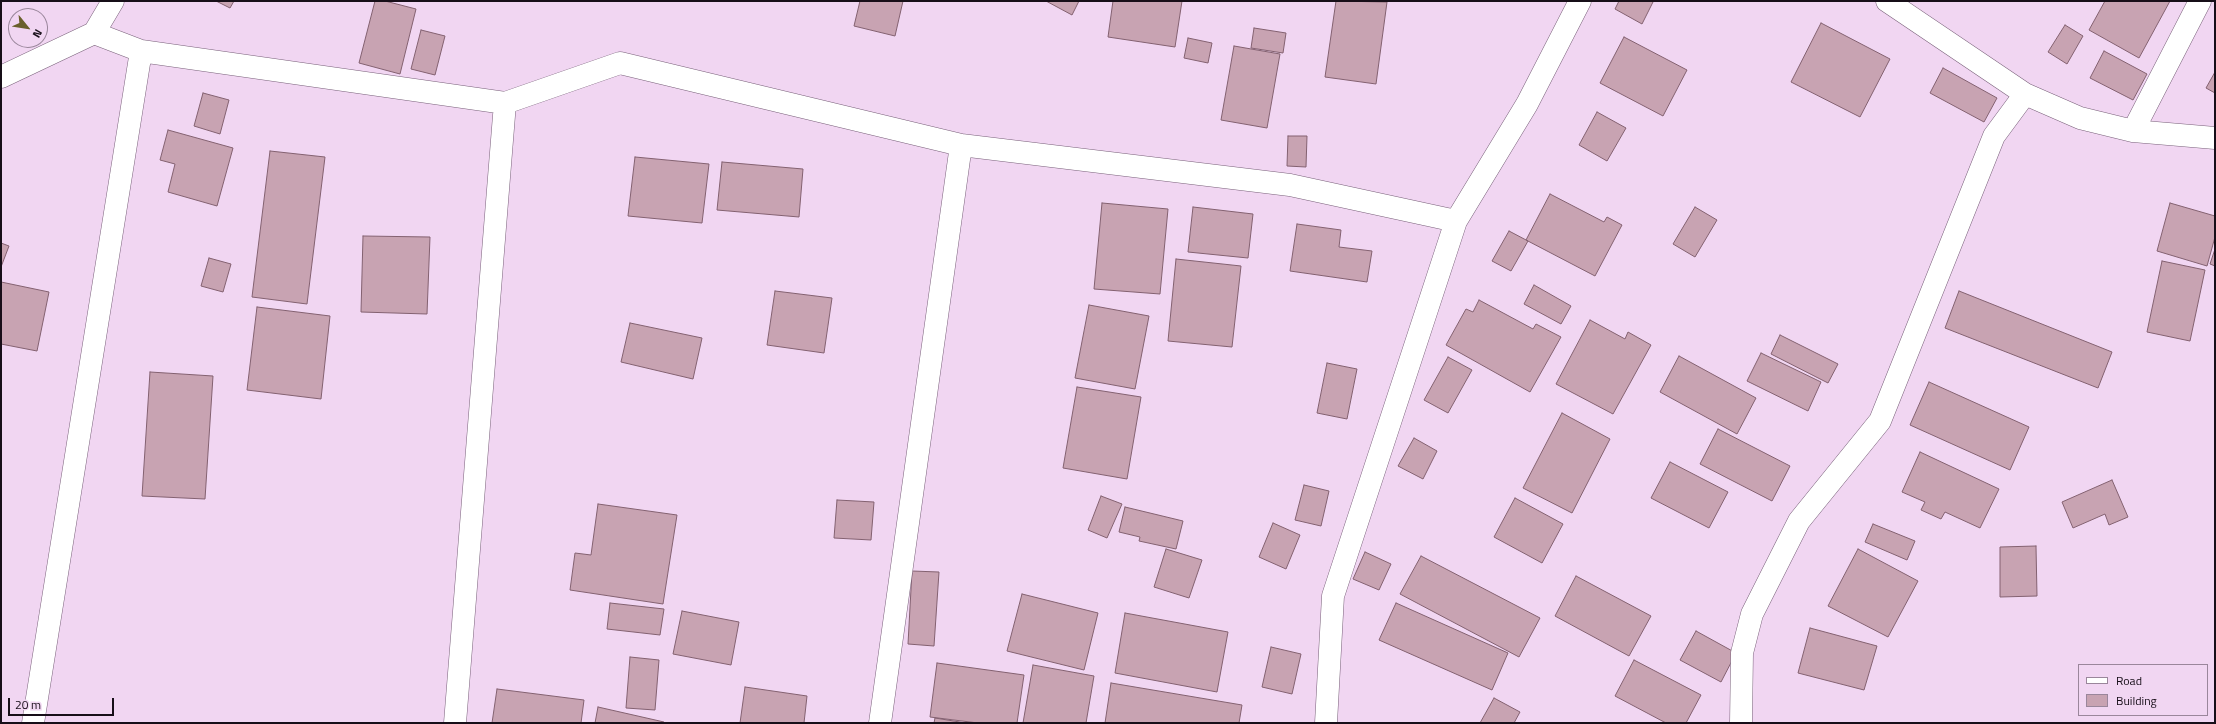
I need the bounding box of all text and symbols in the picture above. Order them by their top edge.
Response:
north arrow [8,8,48,48]
text: N [29,26,46,41]
legend [2078,664,2208,716]
text: Road [2116,671,2142,690]
scale bar [10,690,116,716]
text: Building [2116,691,2157,710]
text: 20 m [15,695,41,714]

